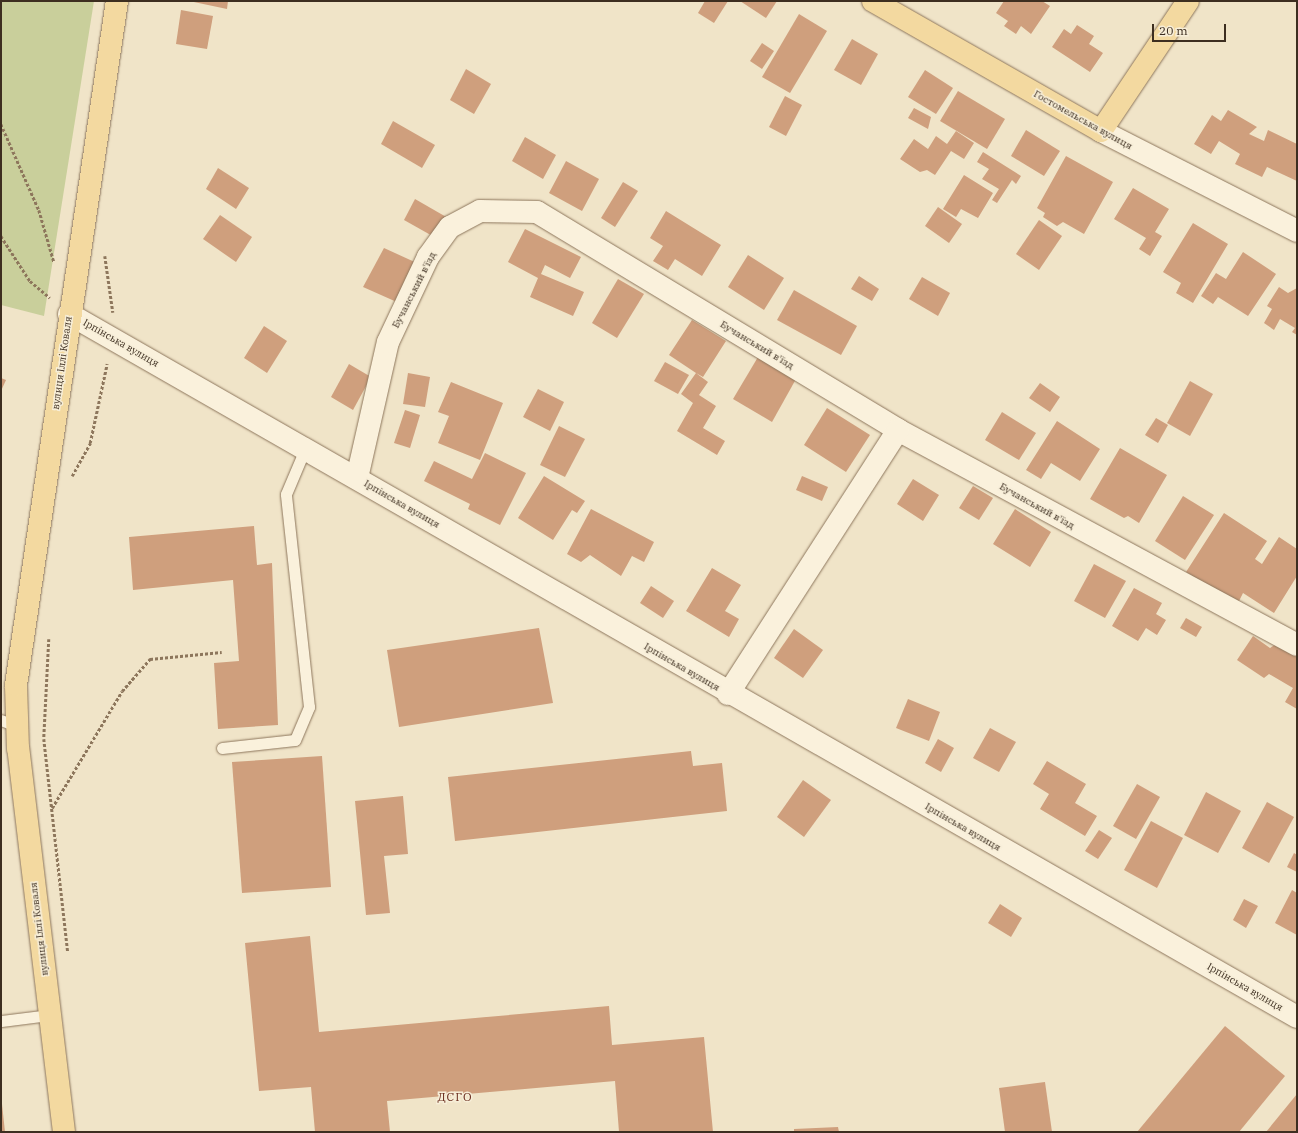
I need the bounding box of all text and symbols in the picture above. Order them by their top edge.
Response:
scale bar [1154,16,1228,42]
text: 20 m [1159,23,1188,38]
street label: Гостомельська вулиця [1032,88,1134,152]
street label: Бучанський в'їзд [390,250,438,330]
street label: вулиця Іллі Коваля [50,316,74,410]
street label: Ірпінська вулиця [81,316,161,370]
street label: Бучанський в'їзд [718,318,796,372]
street label: Ірпінська вулиця [362,477,442,531]
street label: Бучанський в'їзд [997,480,1077,532]
street label: Ірпінська вулиця [642,640,722,694]
street label: Ірпінська вулиця [923,800,1003,854]
street label: вулиця Іллі Коваля [27,882,51,976]
street label: Ірпінська вулиця [1205,960,1285,1014]
district label: ДСГО [437,1090,473,1104]

